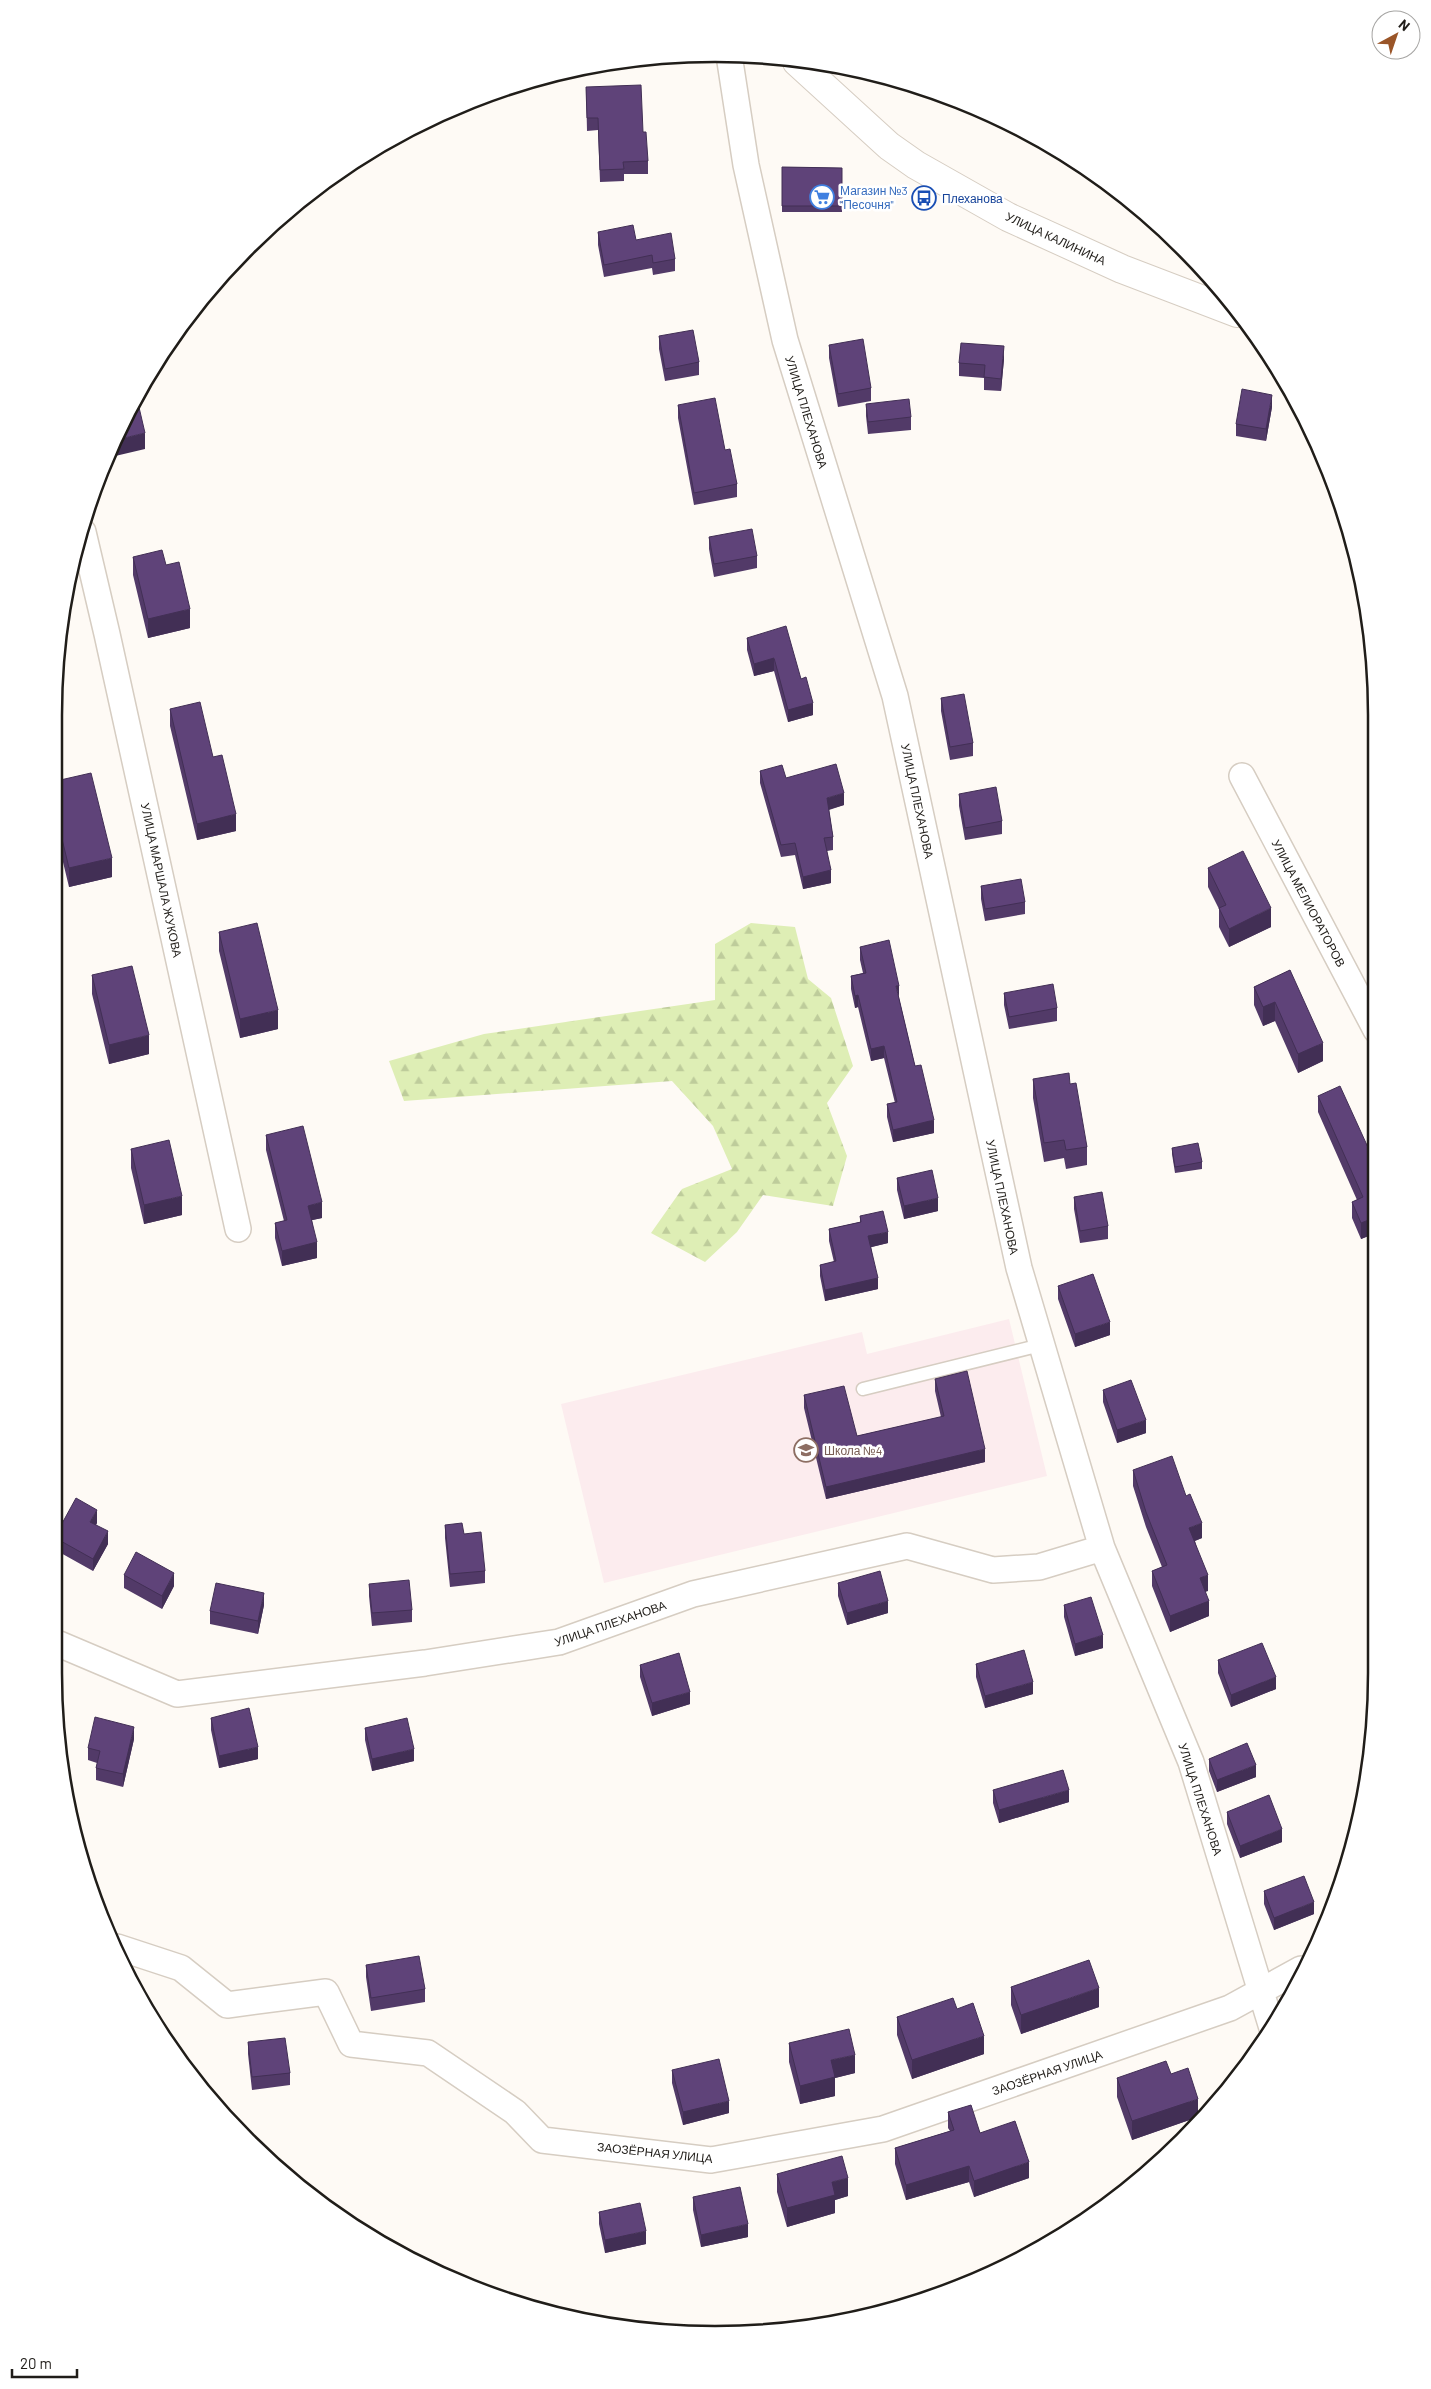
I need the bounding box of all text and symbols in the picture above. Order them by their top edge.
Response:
north arrow [1371,10,1421,60]
text: N [1396,15,1414,34]
place label: Магазин №3 "Песочня" [840,183,908,211]
supermarket icon: Магазин №3 "Песочня" [809,184,835,210]
bus stop icon: Плеханова [911,185,937,211]
place label: Плеханова [942,191,1003,205]
street label: УЛИЦА КАЛИНИНА [1003,209,1108,268]
street label: УЛИЦА ПЛЕХАНОВА [782,354,831,470]
street label: УЛИЦА ПЛЕХАНОВА [898,742,937,860]
street label: УЛИЦА МАРШАЛА ЖУКОВА [138,802,185,959]
street label: УЛИЦА МЕЛИОРАТОРОВ [1269,837,1349,970]
street label: УЛИЦА ПЛЕХАНОВА [983,1138,1022,1256]
school or university icon: Школа №4 [793,1437,819,1463]
place label: Школа №4 [824,1443,882,1457]
street label: УЛИЦА ПЛЕХАНОВА [552,1597,668,1650]
street label: УЛИЦА ПЛЕХАНОВА [1175,1741,1226,1857]
street label: ЗАОЗЁРНАЯ УЛИЦА [990,2047,1104,2098]
street label: ЗАОЗЁРНАЯ УЛИЦА [597,2139,713,2166]
scale bar [12,2346,78,2378]
text: 20 m [20,2354,52,2372]

